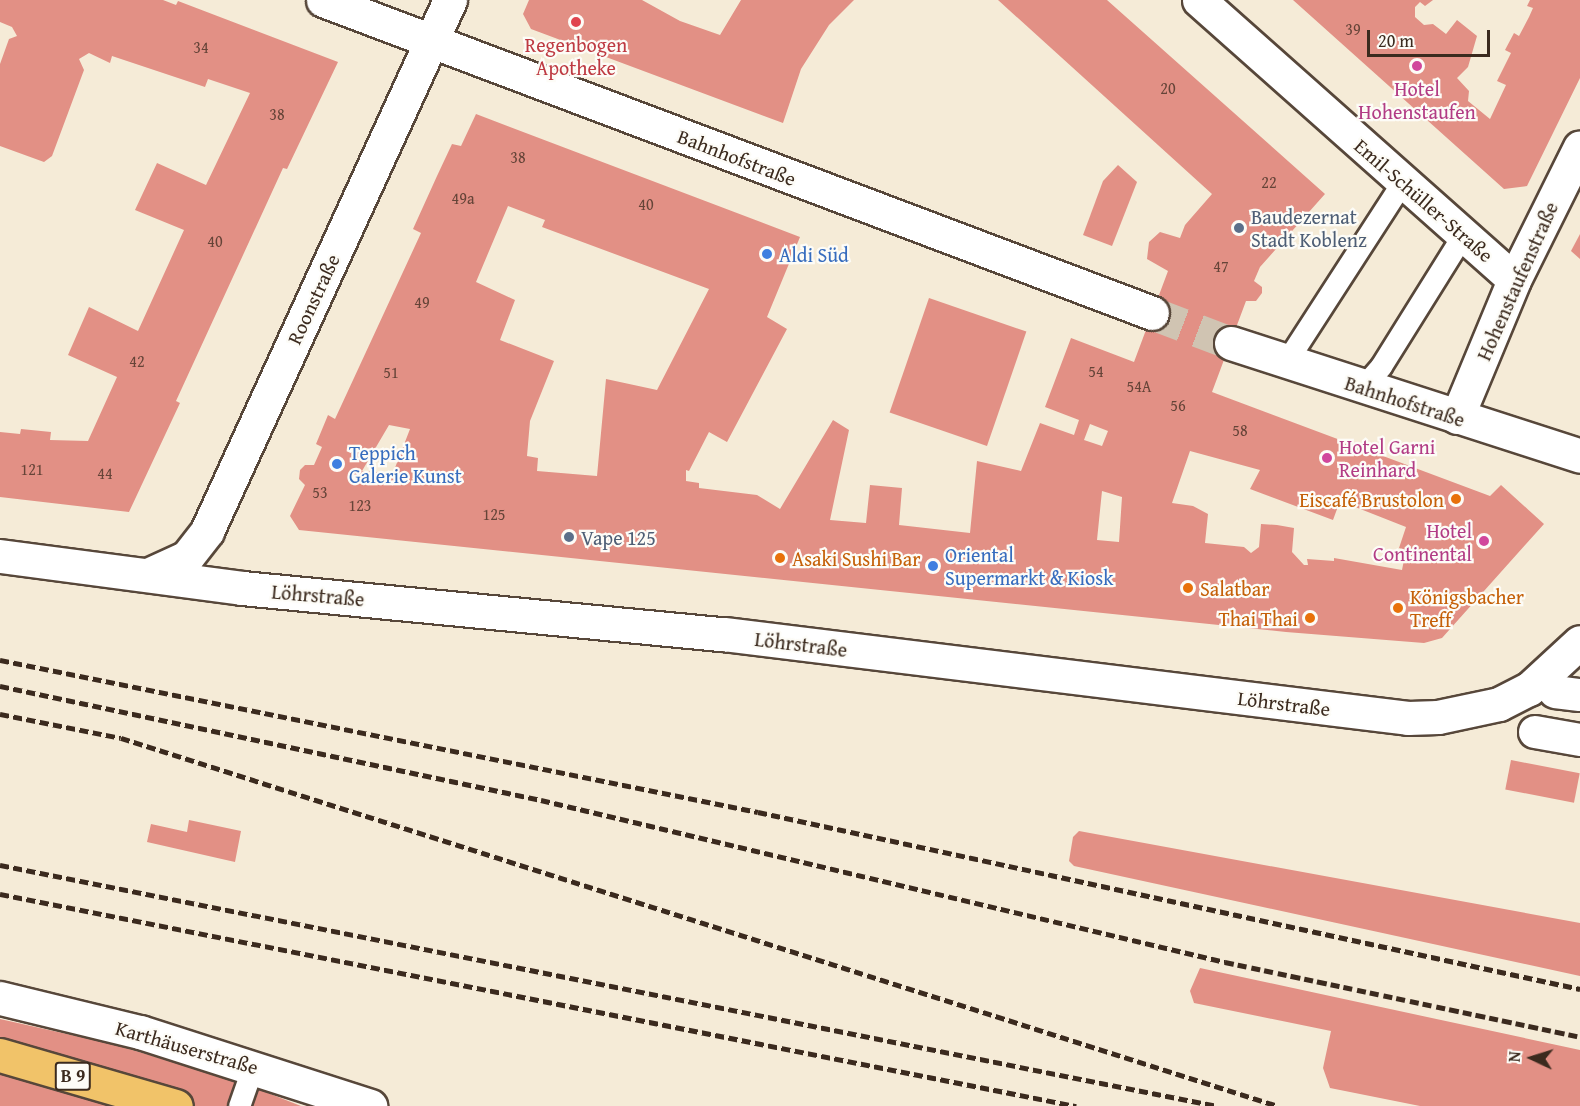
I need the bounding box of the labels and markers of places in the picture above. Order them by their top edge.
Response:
marker: Regenbogen Apotheke [569,15,583,29]
place label: Regenbogen Apotheke [525,32,627,79]
marker: Hotel Hohenstaufen [1410,59,1424,73]
place label: Hotel Hohenstaufen [1358,76,1476,123]
place label: Baudezernat Stadt Koblenz [1251,204,1367,251]
marker: Baudezernat Stadt Koblenz [1232,221,1246,235]
place label: Aldi Süd [779,242,849,266]
marker: Aldi Süd [760,247,774,261]
place label: Hotel Garni Reinhard [1339,434,1435,481]
place label: Teppich Galerie Kunst [349,440,462,487]
marker: Hotel Garni Reinhard [1320,451,1334,465]
marker: Teppich Galerie Kunst [330,457,344,471]
place label: Eiscafé Brustolon [1299,487,1444,511]
marker: Eiscafé Brustolon [1449,492,1463,506]
place label: Hotel Continental [1373,518,1472,565]
place label: Vape 125 [581,525,656,549]
marker: Vape 125 [562,530,576,544]
marker: Hotel Continental [1477,534,1491,548]
place label: Oriental Supermarkt & Kiosk [945,542,1113,589]
place label: Asaki Sushi Bar [792,546,921,570]
marker: Asaki Sushi Bar [773,551,787,565]
marker: Oriental Supermarkt & Kiosk [926,559,940,573]
place label: Salatbar [1200,576,1269,600]
marker: Salatbar [1181,581,1195,595]
place label: Königsbacher Treff [1410,584,1524,631]
marker: Königsbacher Treff [1391,601,1405,615]
place label: Thai Thai [1219,606,1298,630]
marker: Thai Thai [1303,611,1317,625]

